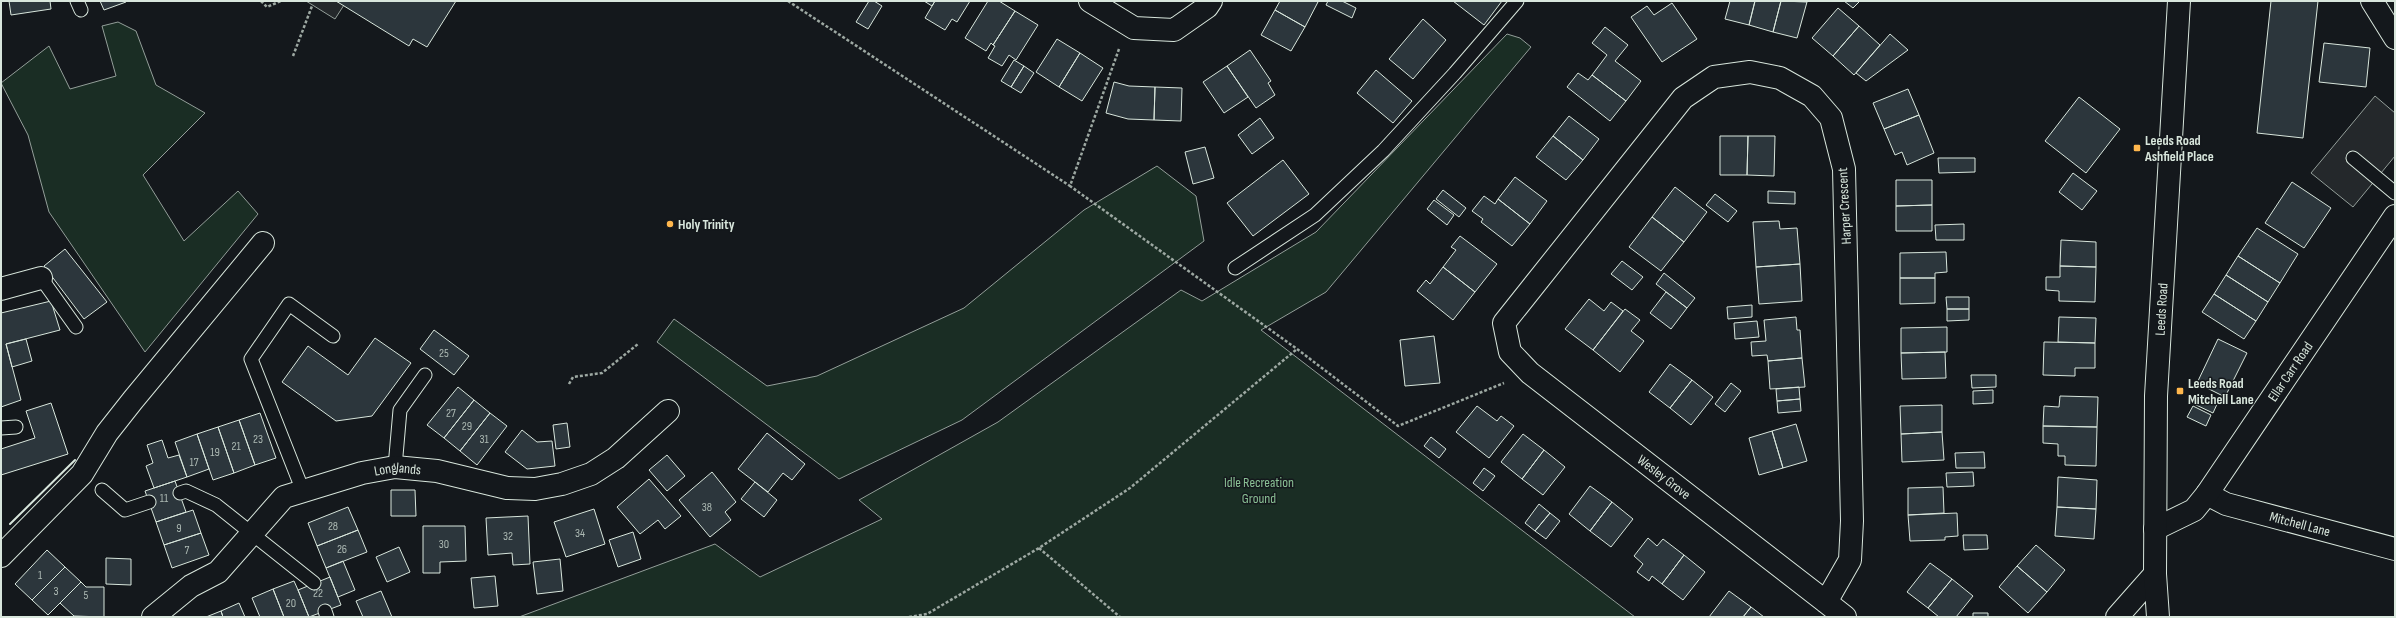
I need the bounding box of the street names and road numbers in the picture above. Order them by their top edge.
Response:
street label: Harper Crescent [1834,167,1855,245]
street label: Leeds Road [2152,282,2172,336]
street label: Ellar Carr Road [2264,339,2317,405]
street label: Wesley Grove [1634,451,1694,503]
street label: Longlands [373,459,422,480]
street label: Mitchell Lane [2268,508,2332,540]

